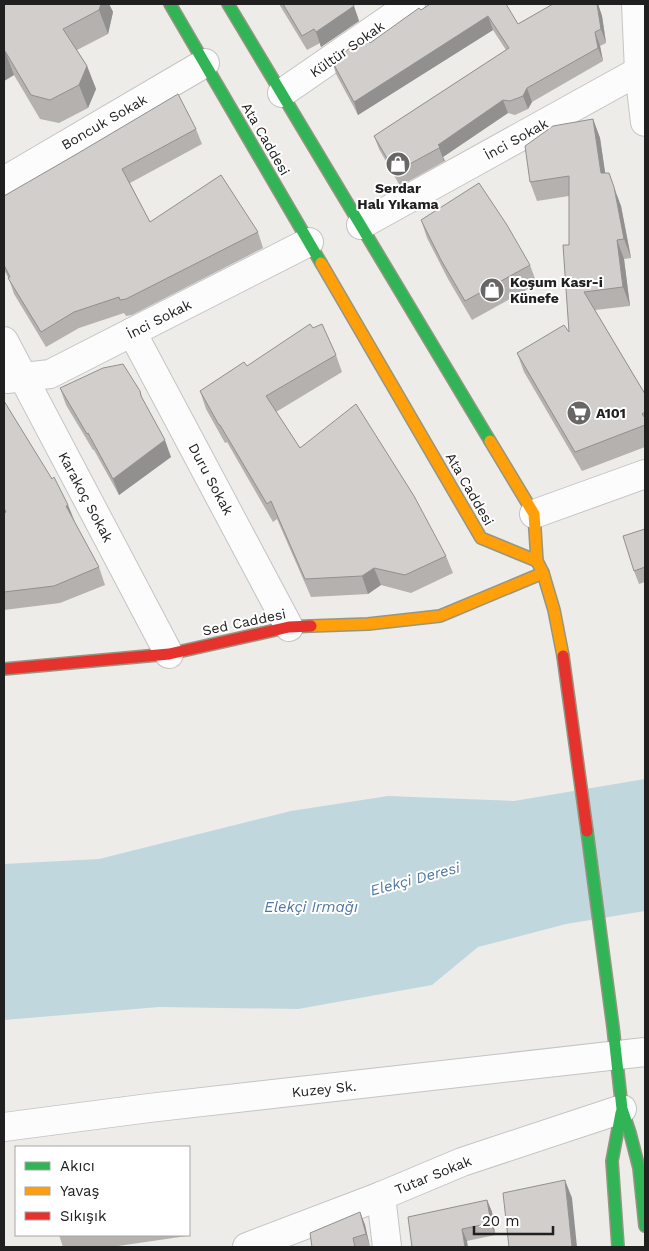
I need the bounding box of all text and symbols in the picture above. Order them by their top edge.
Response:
street label: Kültür Sokak [307,17,387,81]
street label: Boncuk Sokak [58,91,150,153]
street label: Ata Caddesi [239,100,293,178]
street label: İnci Sokak [481,115,551,163]
shop icon: Serdar Halı Yıkama [385,151,411,177]
place label: Serdar Halı Yıkama [357,180,440,212]
place label: Koşum Kasr-i Künefe [510,274,603,306]
shop icon: Koşum Kasr-i Künefe [479,277,505,303]
street label: İnci Sokak [124,296,194,342]
supermarket icon: A101 [566,400,592,426]
place label: A101 [596,405,626,421]
street label: Duru Sokak [185,440,237,518]
street label: Karakoç Sokak [55,449,117,545]
street label: Ata Caddesi [443,450,497,528]
street label: Sed Caddesi [201,605,287,639]
water label: Elekçi Deresi [368,858,463,900]
water label: Elekçi Irmağı [264,898,358,916]
street label: Kuzey Sk. [291,1078,357,1100]
legend [15,1146,190,1236]
street label: Tutar Sokak [392,1152,474,1198]
text: Akıcı [60,1157,95,1175]
text: Yavaş [60,1182,100,1200]
scale bar [474,1204,553,1236]
text: Sıkışık [60,1207,107,1225]
text: 20 m [482,1212,520,1230]

